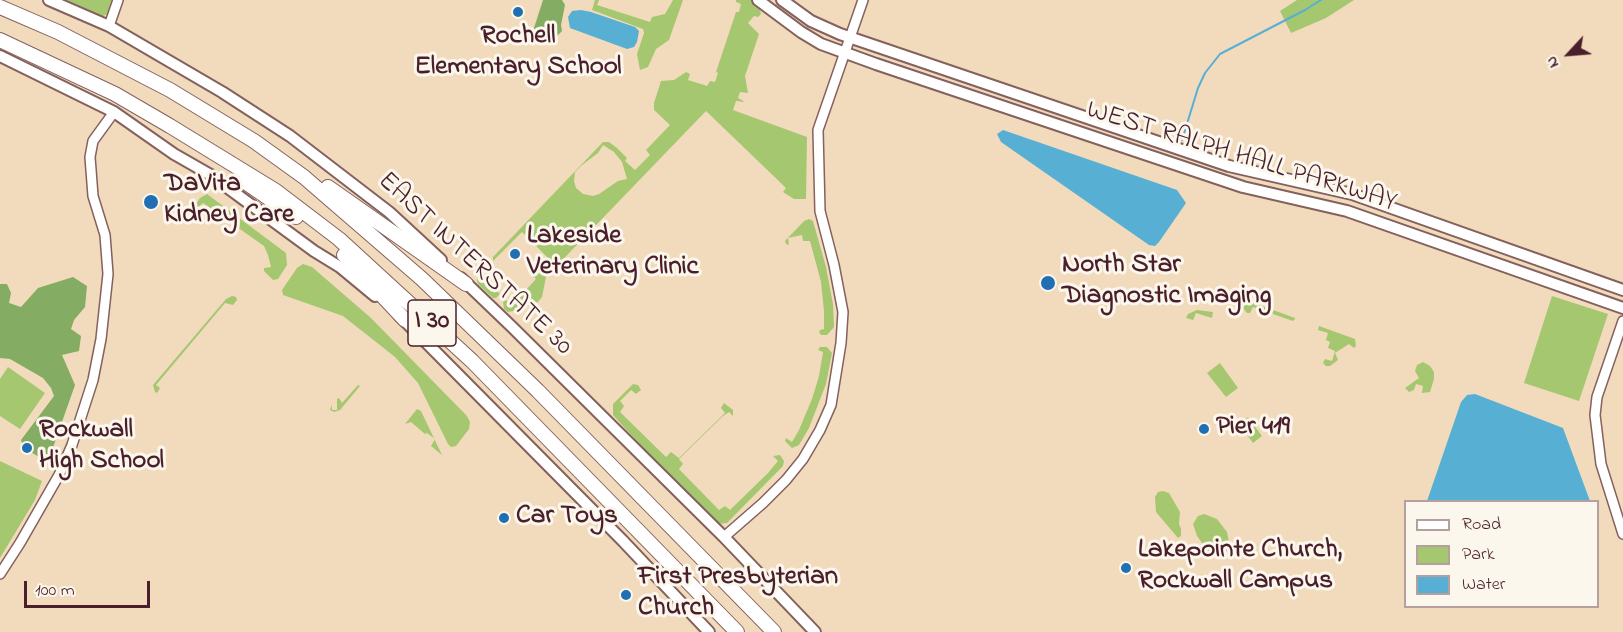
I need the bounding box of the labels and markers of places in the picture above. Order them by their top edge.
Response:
marker: Rochell Elementary School [511,5,525,19]
place label: Rochell Elementary School [414,22,622,85]
place label: DaVita Kidney Care [164,170,294,233]
marker: DaVita Kidney Care [142,193,160,211]
place label: Lakeside Veterinary Clinic [527,222,699,285]
marker: Lakeside Veterinary Clinic [508,247,522,261]
place label: North Star Diagnostic Imaging [1062,251,1272,314]
marker: North Star Diagnostic Imaging [1039,274,1057,292]
place label: Pier 419 [1216,413,1290,445]
place label: Rockwall High School [39,416,164,479]
marker: Pier 419 [1197,422,1211,436]
marker: Rockwall High School [20,441,34,455]
place label: Car Toys [516,502,618,534]
marker: Car Toys [497,511,511,525]
place label: Lakepointe Church, Rockwall Campus [1138,536,1342,599]
marker: Lakepointe Church, Rockwall Campus [1119,561,1133,575]
place label: First Presbyterian Church [638,563,838,626]
marker: First Presbyterian Church [619,588,633,602]

